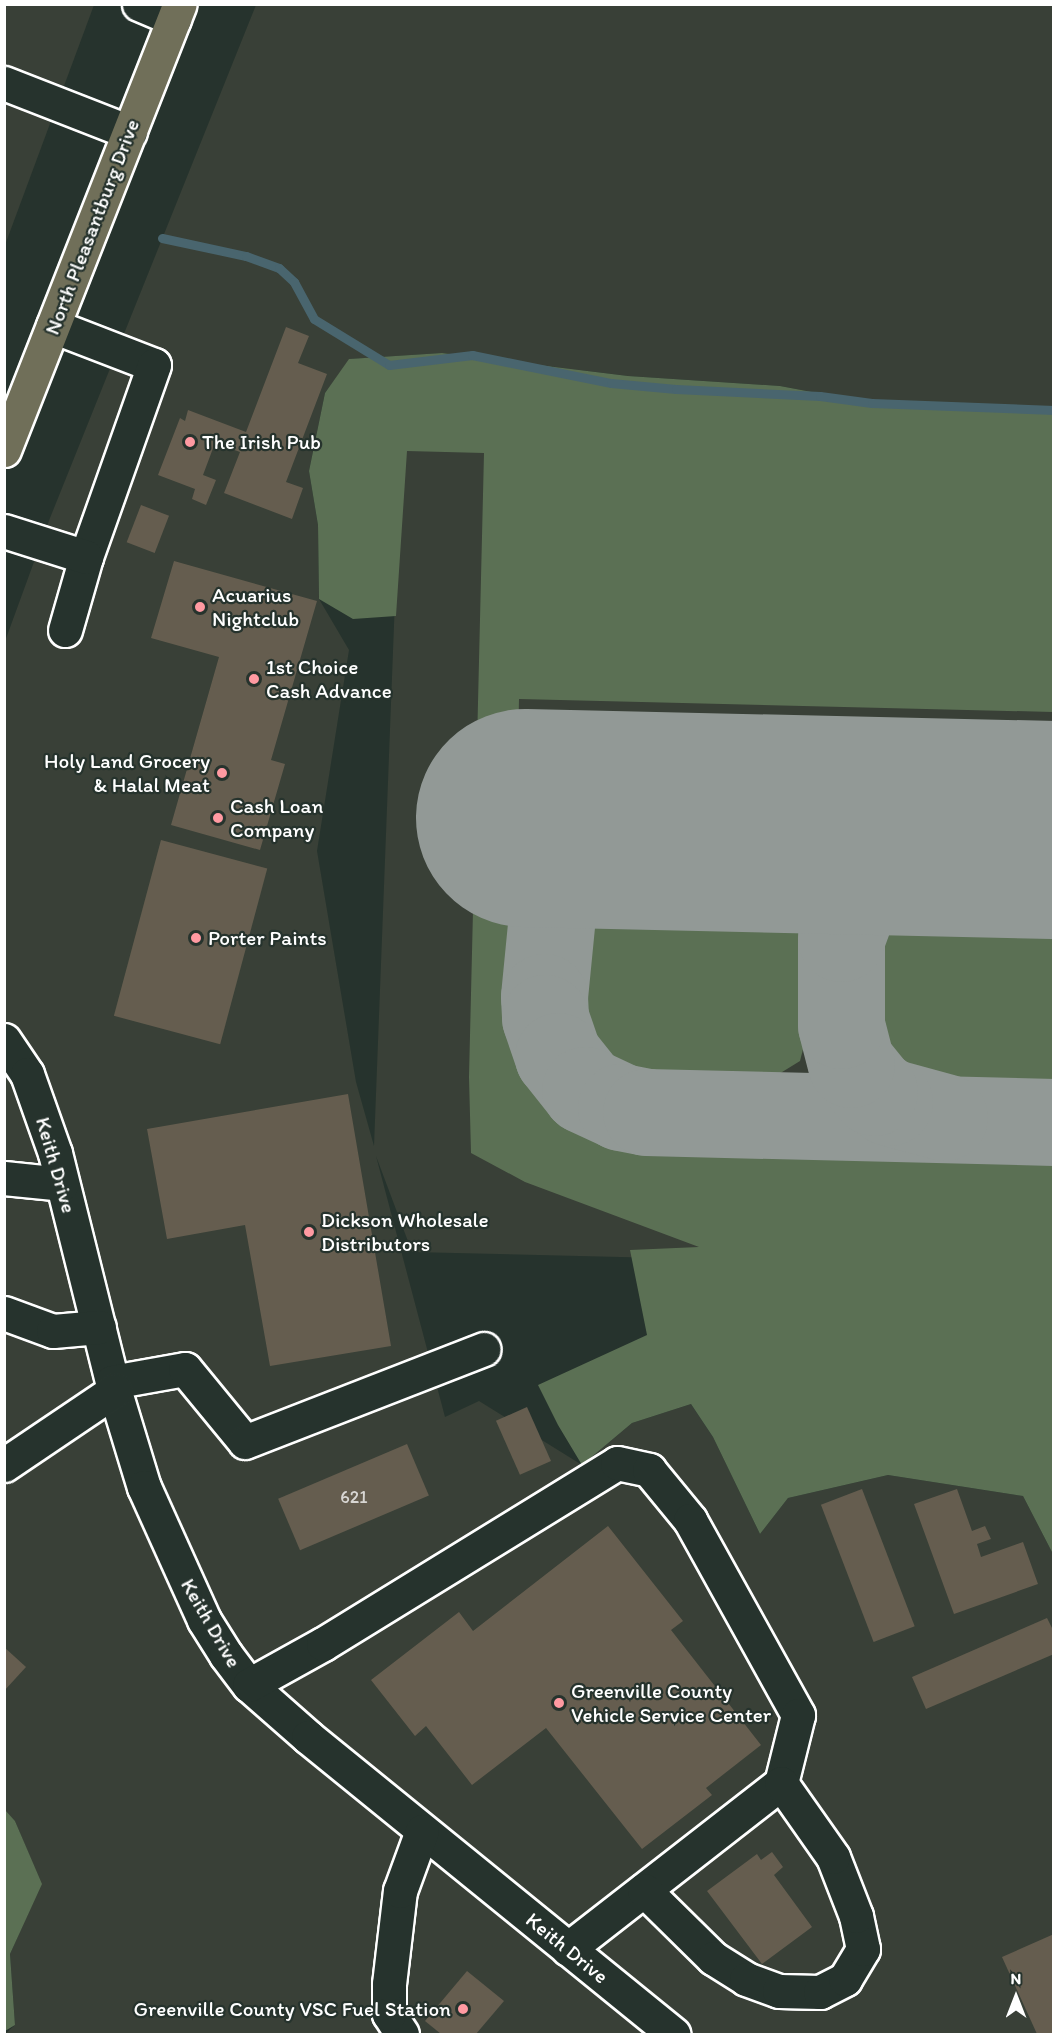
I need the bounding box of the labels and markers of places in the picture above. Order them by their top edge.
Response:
place label: The Irish Pub [202,429,321,455]
marker: The Irish Pub [183,435,197,449]
place label: Acuarius Nightclub [212,582,299,632]
marker: Acuarius Nightclub [193,600,207,614]
place label: 1st Choice Cash Advance [266,654,393,704]
marker: 1st Choice Cash Advance [247,672,261,686]
place label: Holy Land Grocery & Halal Meat [44,748,210,798]
marker: Holy Land Grocery & Halal Meat [215,766,229,780]
place label: Cash Loan Company [230,793,323,843]
marker: Cash Loan Company [211,811,225,825]
place label: Porter Paints [208,925,326,951]
marker: Porter Paints [189,931,203,945]
place label: Dickson Wholesale Distributors [321,1207,490,1257]
marker: Dickson Wholesale Distributors [302,1225,316,1239]
place label: Greenville County Vehicle Service Center [571,1678,771,1728]
marker: Greenville County Vehicle Service Center [552,1696,566,1710]
place label: Greenville County VSC Fuel Station [134,1996,451,2022]
marker: Greenville County VSC Fuel Station [456,2002,470,2016]

